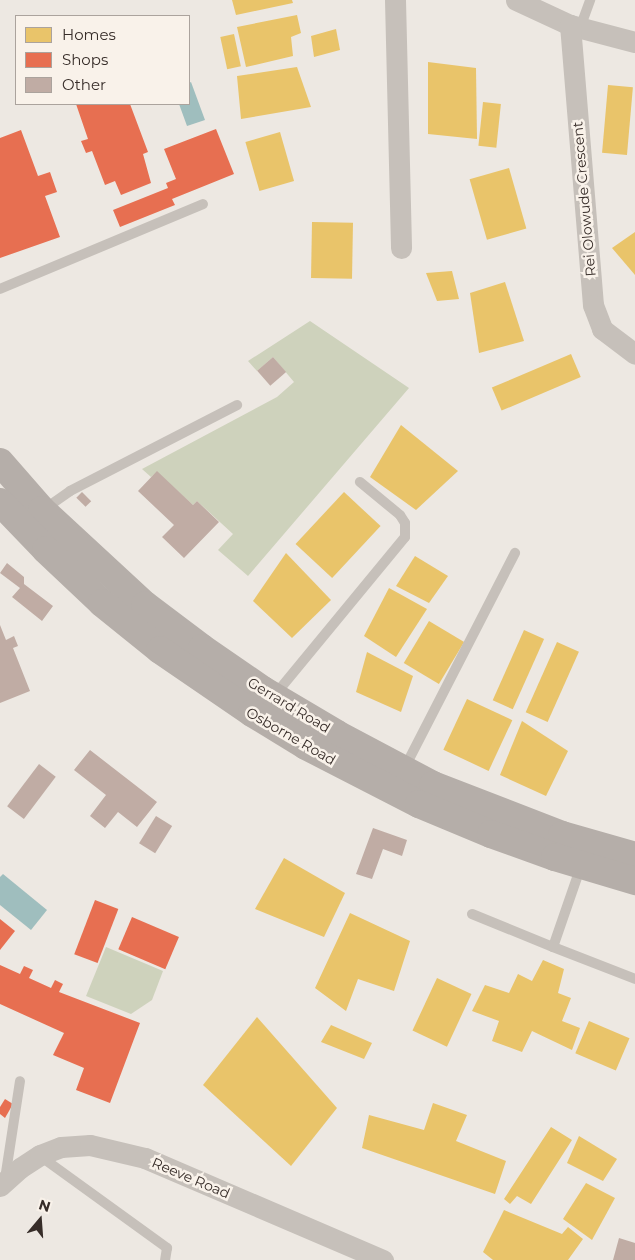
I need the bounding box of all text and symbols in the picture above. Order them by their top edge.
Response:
legend [15,15,190,105]
text: Homes [62,25,116,44]
text: Shops [62,50,108,69]
text: Other [62,75,106,94]
street label: Rei Olowude Crescent [569,121,599,277]
street label: Gerrard Road [245,674,333,736]
street label: Osborne Road [243,704,339,768]
street label: Reeve Road [150,1154,232,1202]
north arrow [15,1195,65,1245]
text: N [36,1195,53,1216]

